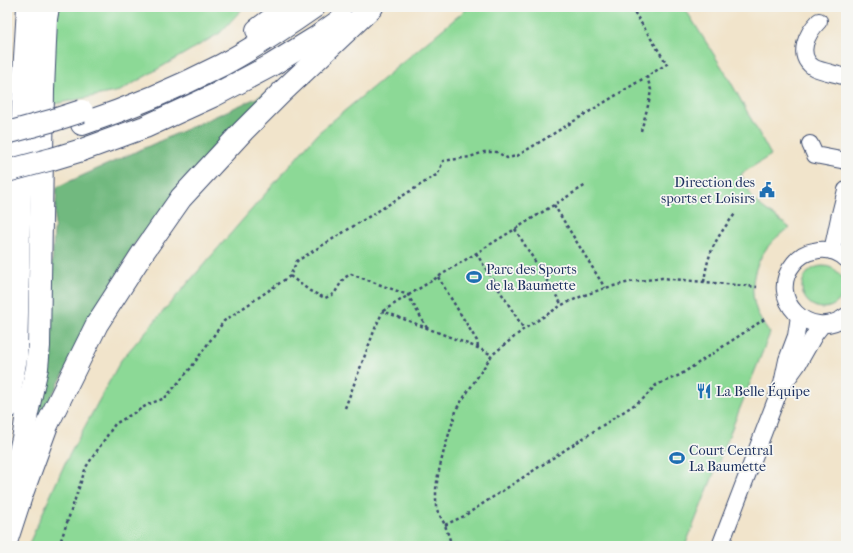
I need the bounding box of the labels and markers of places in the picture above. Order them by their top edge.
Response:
place label: Direction des sports et Loisirs [661,174,755,207]
public building icon: Direction des sports et Loisirs [758,181,776,199]
place label: Parc des Sports de la Baumette [486,261,577,294]
sports icon: Parc des Sports de la Baumette [465,268,483,286]
restaurant icon: La Belle Équipe [695,382,713,400]
place label: La Belle Équipe [716,382,810,400]
place label: Court Central La Baumette [689,442,773,475]
sports icon: Court Central La Baumette [668,449,686,467]

